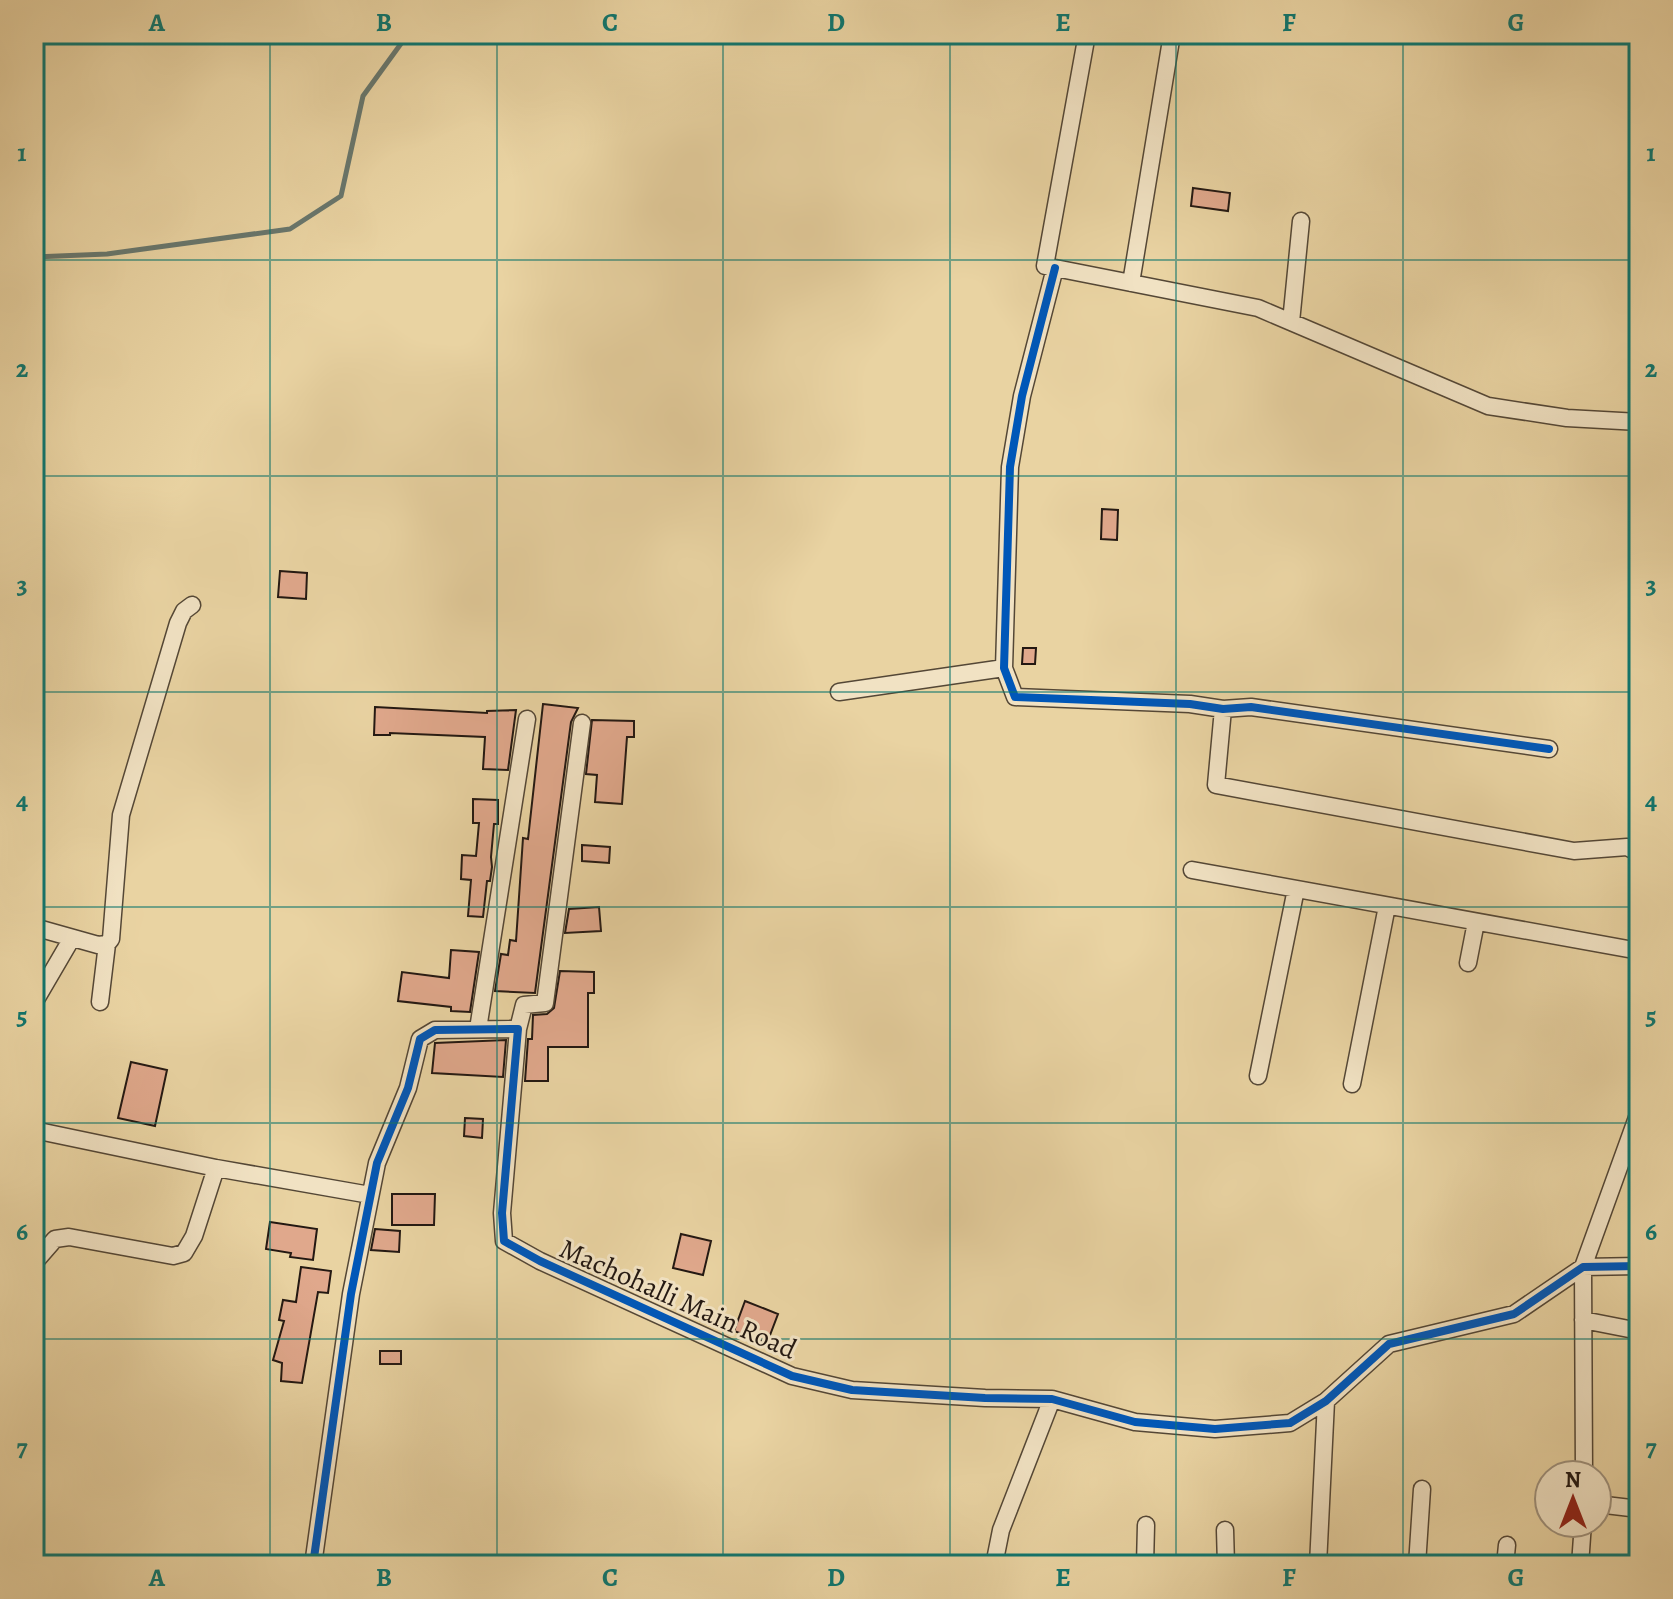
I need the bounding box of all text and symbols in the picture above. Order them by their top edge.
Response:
text: A [148,5,166,40]
text: B [376,5,392,40]
text: C [602,5,618,40]
text: D [827,5,845,40]
text: E [1055,5,1071,40]
text: F [1282,5,1296,40]
text: G [1507,5,1525,40]
text: 1 [17,135,27,170]
text: 1 [1646,135,1656,170]
text: 2 [16,351,29,386]
text: 2 [1645,351,1658,386]
text: 3 [16,567,28,602]
text: 3 [1645,567,1657,602]
text: 4 [16,783,28,818]
text: 4 [1645,783,1657,818]
text: 5 [16,998,28,1033]
text: 5 [1645,998,1657,1033]
text: 6 [16,1214,28,1249]
text: 6 [1645,1214,1657,1249]
street label: Machohalli Main Road [553,1230,804,1369]
text: 7 [16,1430,28,1465]
text: 7 [1645,1430,1657,1465]
north arrow [1533,1459,1613,1539]
text: N [1565,1465,1581,1495]
text: A [148,1560,166,1595]
text: B [376,1560,392,1595]
text: C [602,1560,618,1595]
text: D [827,1560,845,1595]
text: E [1055,1560,1071,1595]
text: F [1282,1560,1296,1595]
text: G [1507,1560,1525,1595]

